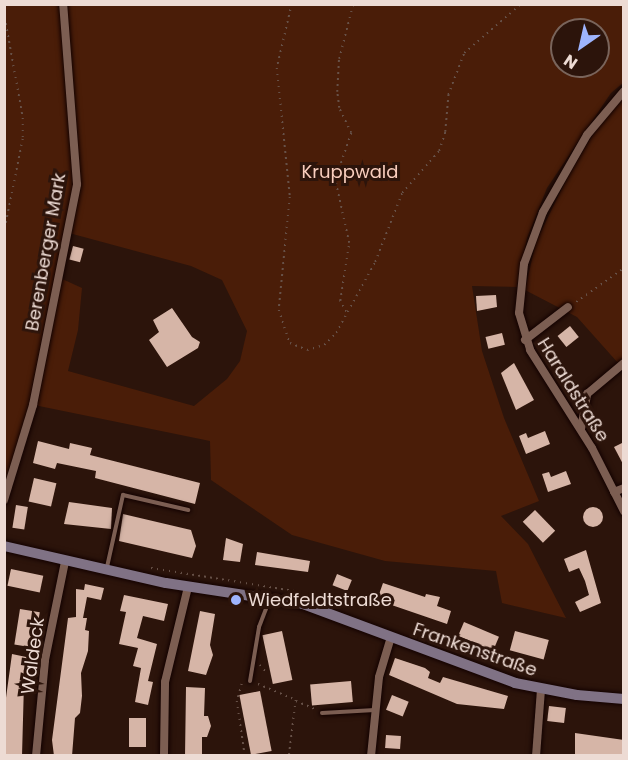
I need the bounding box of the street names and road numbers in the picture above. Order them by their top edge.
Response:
street label: Berenberger Mark [21,171,71,333]
street label: Haraldstraße [532,334,614,446]
street label: Waldeck [17,616,49,696]
street label: Frankenstraße [410,619,540,681]

